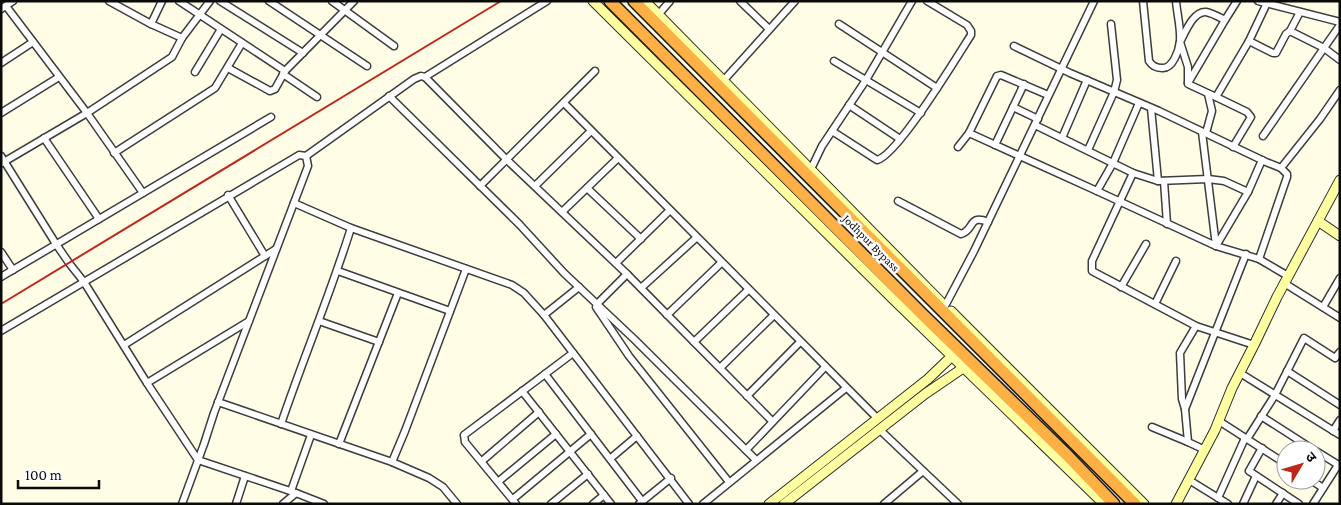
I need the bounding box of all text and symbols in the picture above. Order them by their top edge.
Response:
street label: Jodhpur Bypass [839,211,903,275]
north arrow [1276,440,1326,490]
text: उ [1302,449,1321,466]
scale bar [18,458,99,490]
text: 100 m [25,467,62,483]

